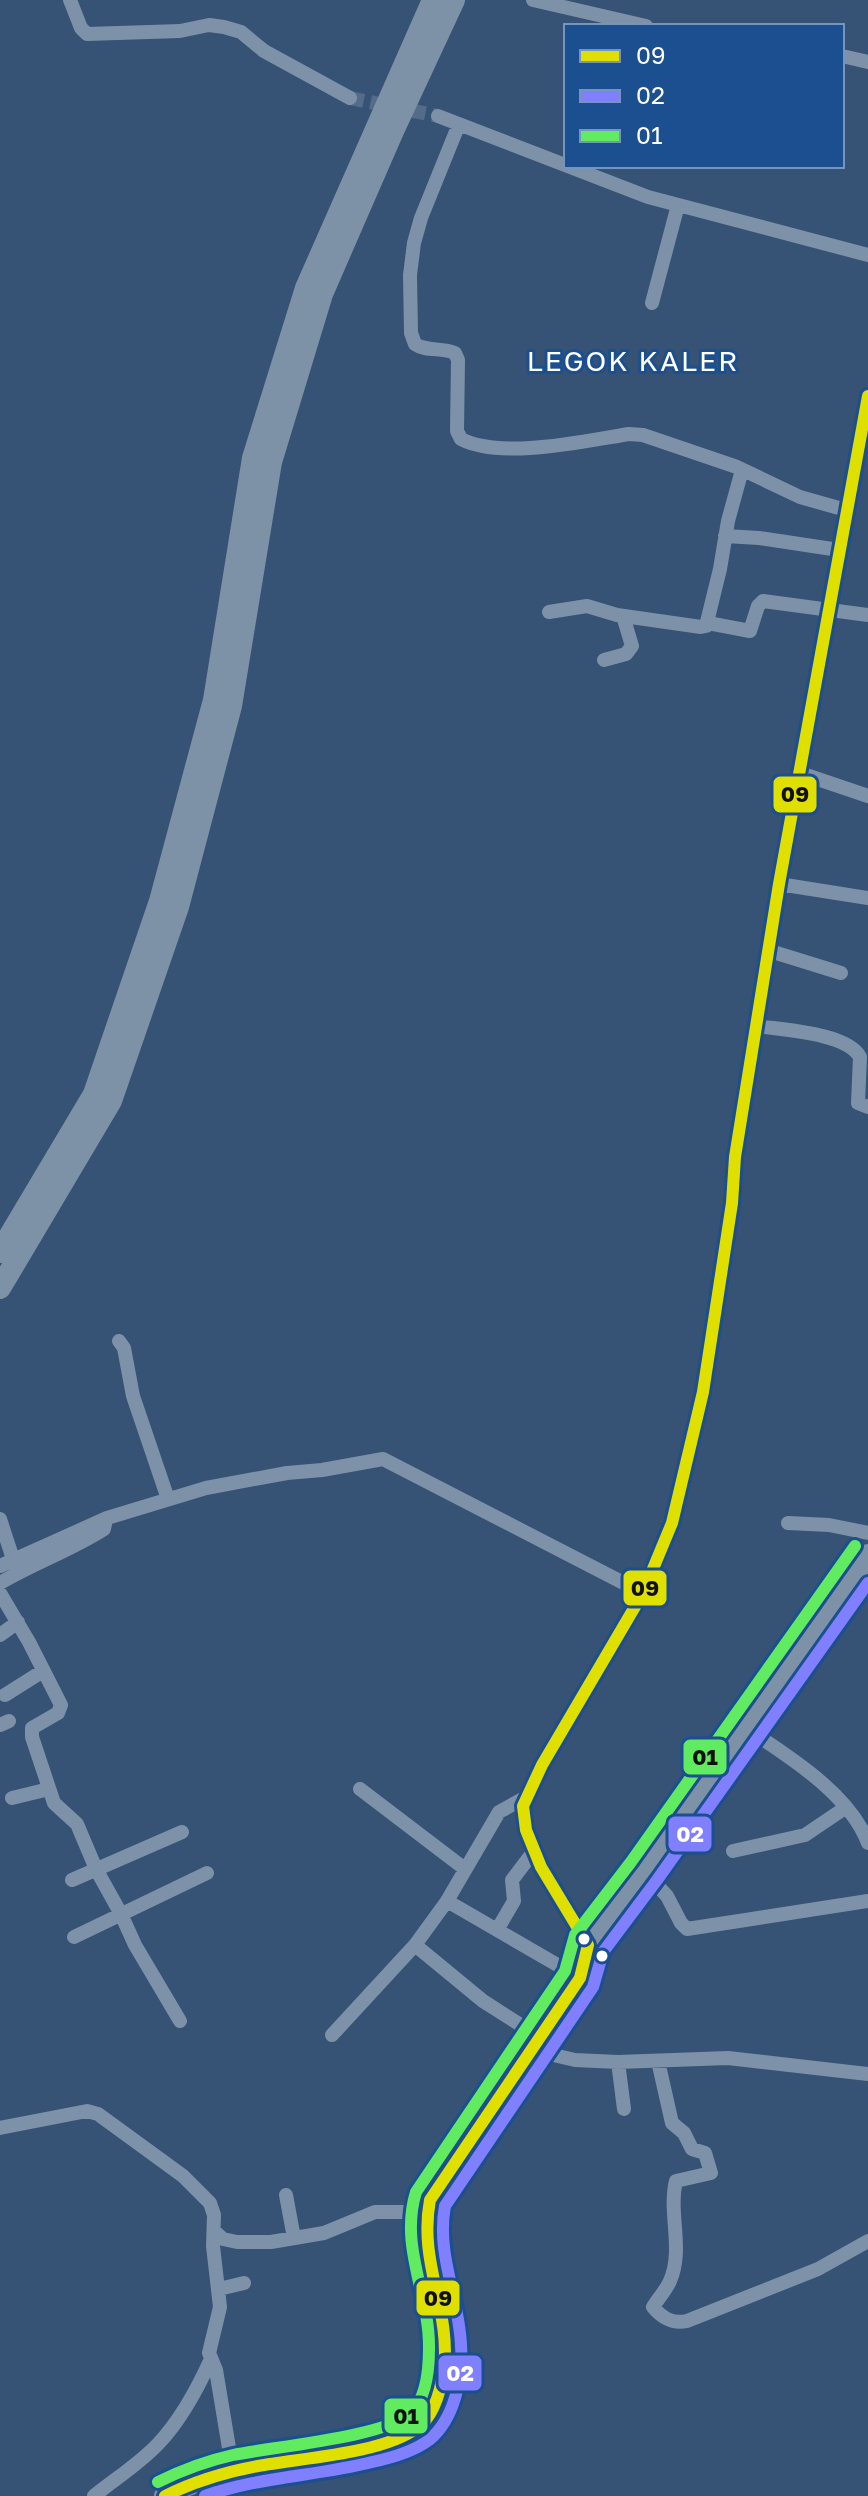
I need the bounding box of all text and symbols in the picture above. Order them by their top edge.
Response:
legend [564,24,844,168]
text: 09 [636,40,665,69]
text: 02 [636,80,665,109]
text: 01 [636,120,663,149]
district label: LEGOK KALER [527,344,739,377]
line badge: 09 [772,775,818,814]
text: 09 [781,780,809,807]
line badge: 09 [622,1569,668,1607]
text: 09 [631,1574,659,1601]
line badge: 01 [682,1738,728,1776]
text: 01 [692,1743,718,1770]
line badge: 02 [667,1815,713,1853]
text: 02 [676,1820,704,1847]
unlabelled marker [576,1931,592,1947]
unlabelled marker [594,1948,610,1964]
line badge: 09 [415,2279,461,2317]
text: 09 [424,2284,452,2311]
line badge: 02 [437,2354,483,2392]
text: 02 [446,2359,474,2386]
line badge: 01 [383,2397,429,2435]
text: 01 [393,2402,419,2429]

